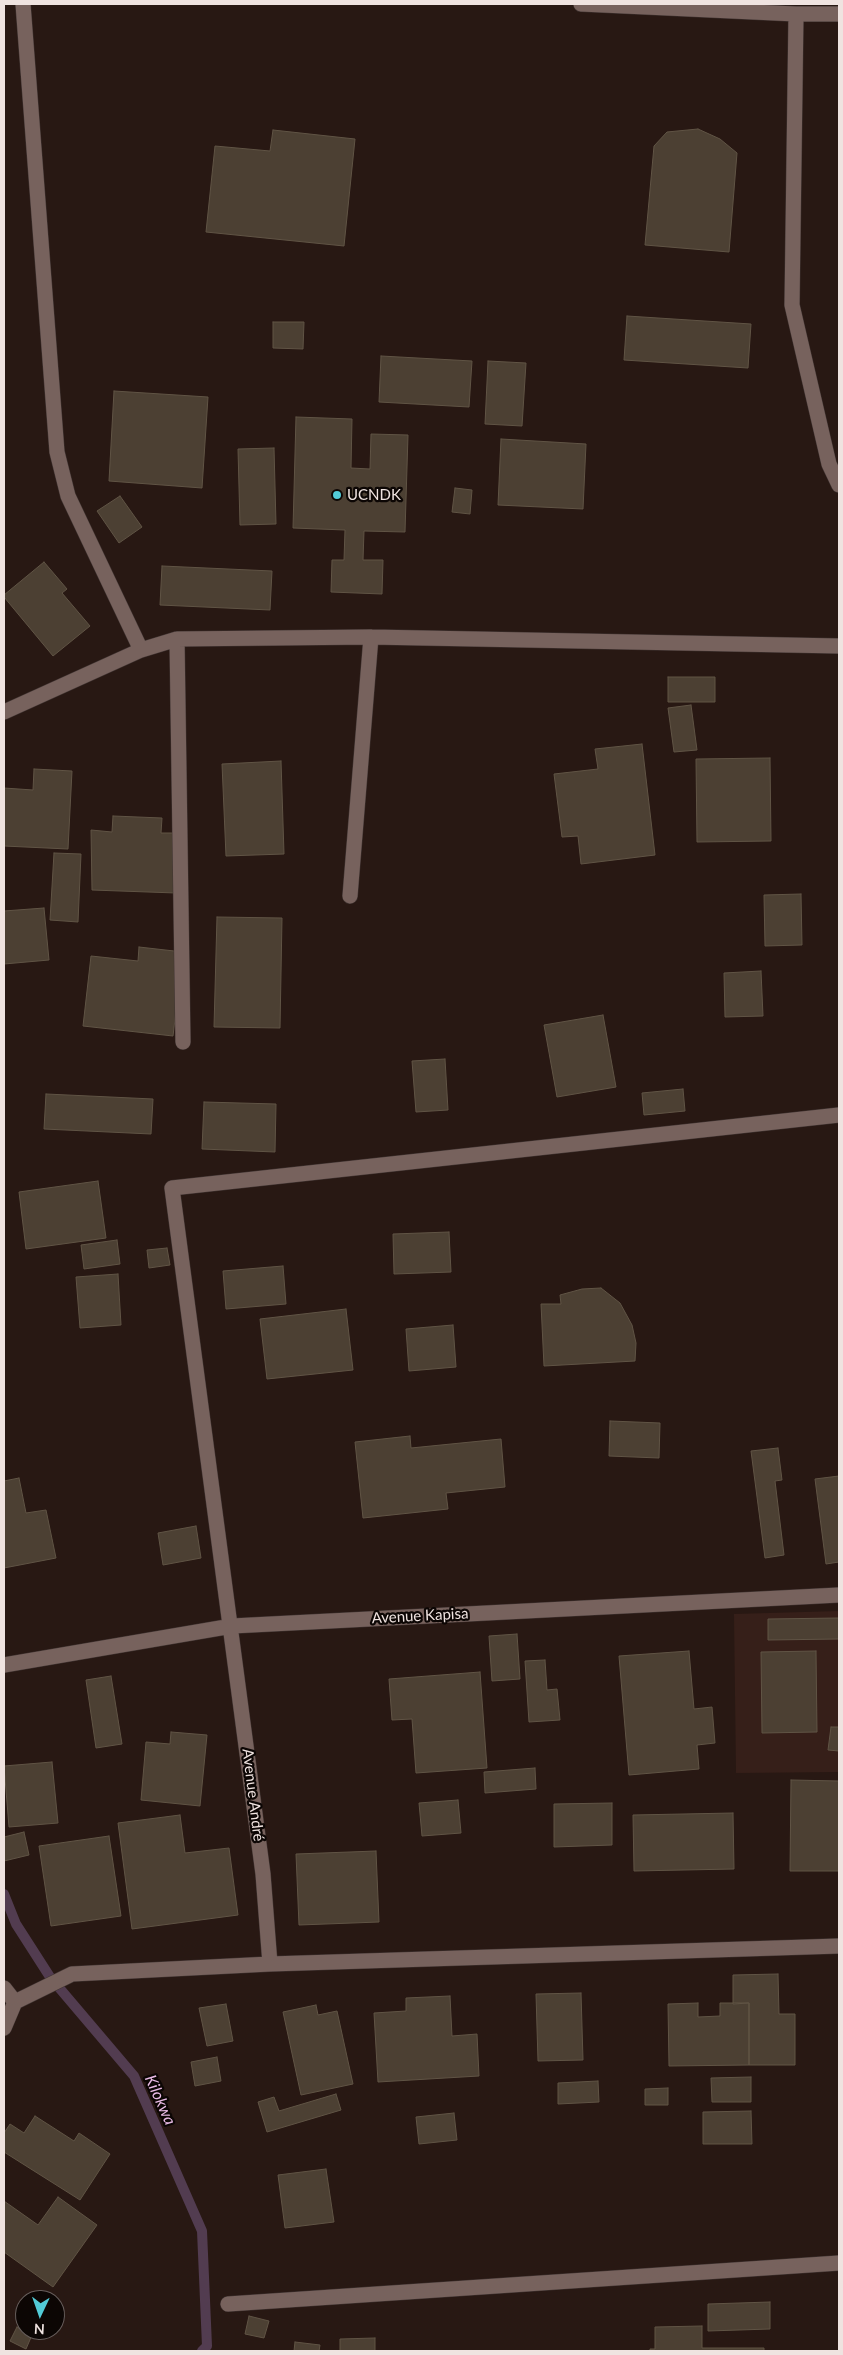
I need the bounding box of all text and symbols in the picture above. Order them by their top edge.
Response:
place label: UCNDK [347,486,401,504]
marker: UCNDK [331,489,343,501]
street label: Avenue Kapisa [371,1604,469,1628]
street label: Avenue André [238,1748,268,1842]
water label: Kilokwa [141,2072,179,2128]
north arrow [15,2290,65,2340]
text: N [33,2321,45,2338]

